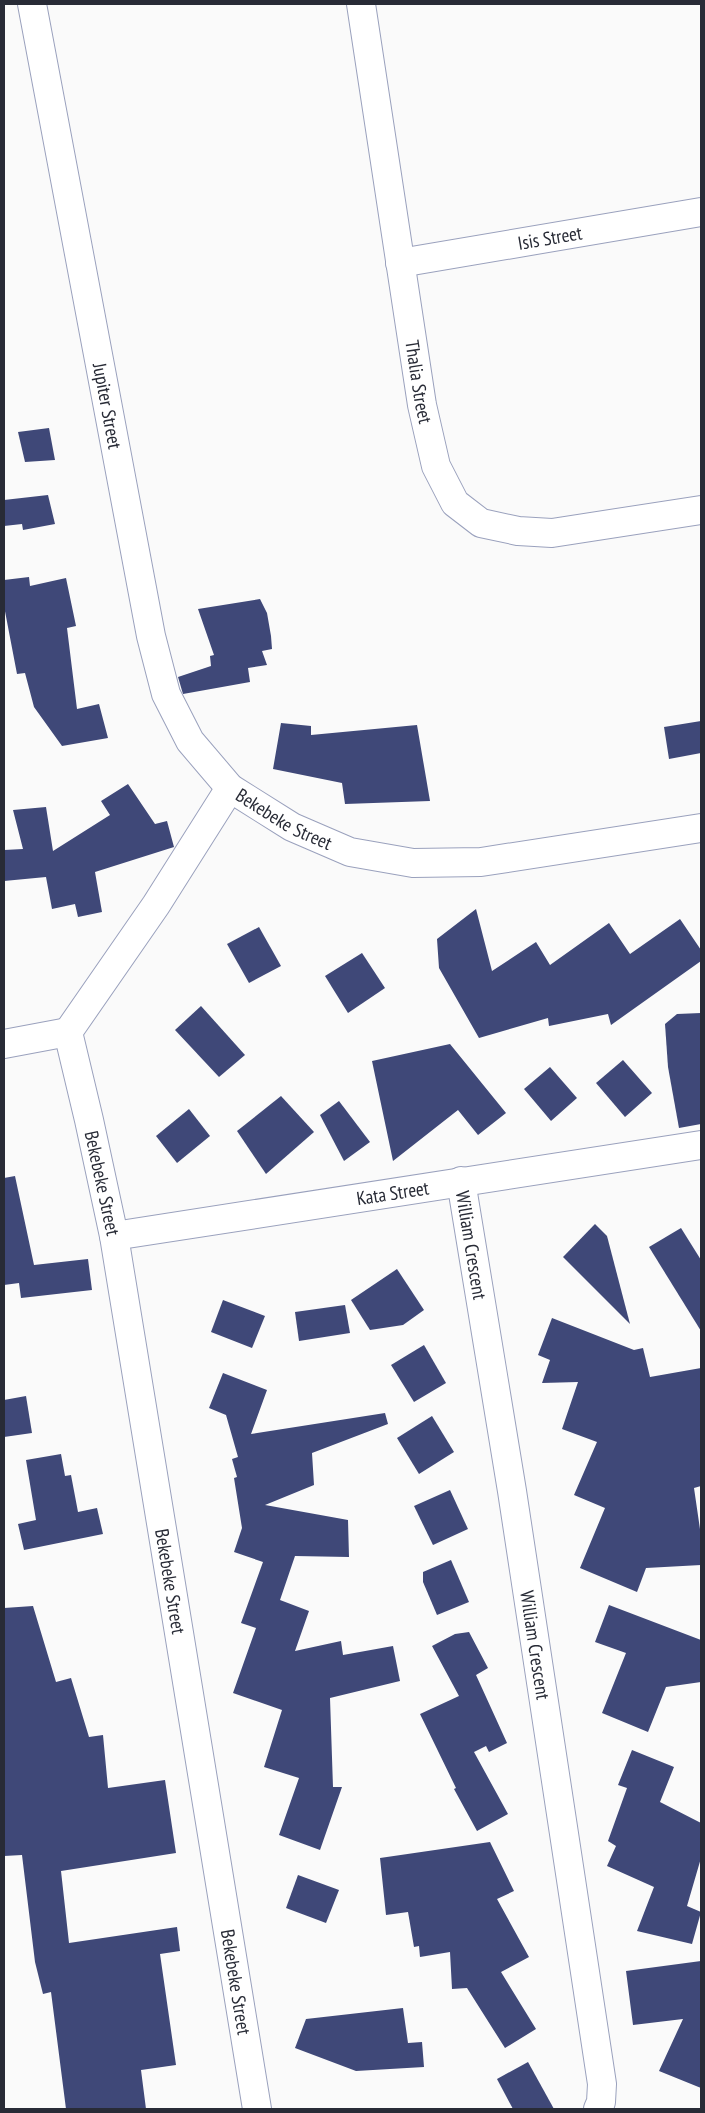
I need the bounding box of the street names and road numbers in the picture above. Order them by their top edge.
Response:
street label: Isis Street [516,220,585,255]
street label: Thalia Street [400,338,438,426]
street label: Jupiter Street [88,360,128,452]
street label: Bekebeke Street [231,783,336,855]
street label: Bekebeke Street [80,1129,126,1238]
street label: Kata Street [355,1175,431,1210]
street label: William Crescent [451,1189,492,1302]
street label: Bekebeke Street [150,1527,191,1637]
street label: William Crescent [515,1589,556,1702]
street label: Bekebeke Street [216,1928,257,2037]

